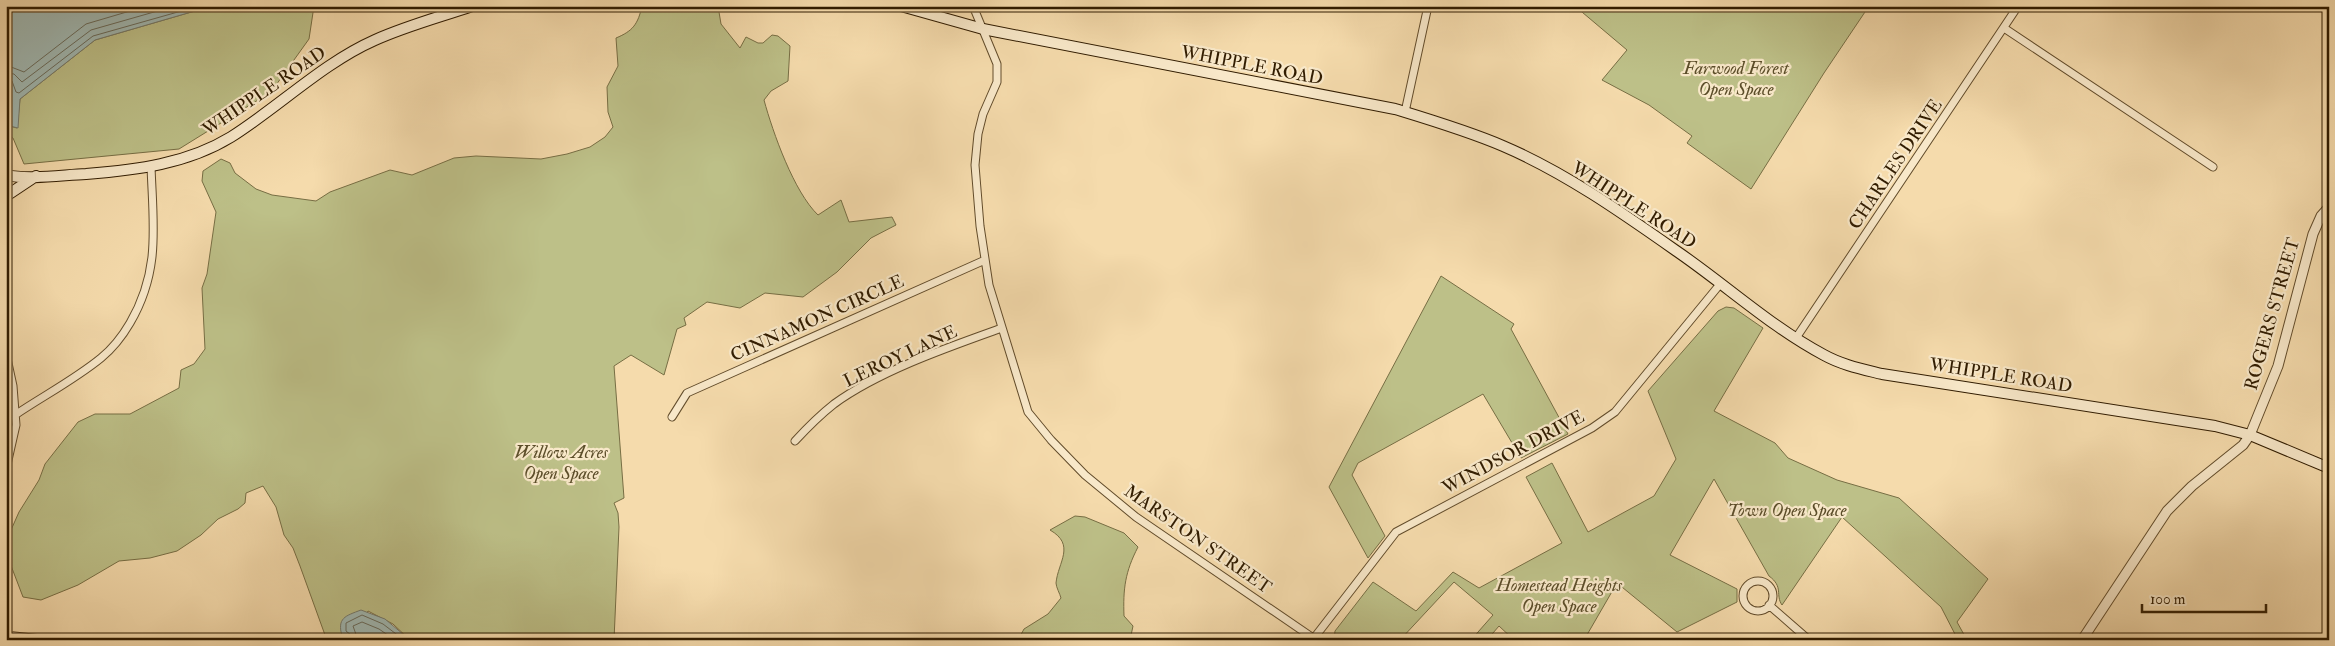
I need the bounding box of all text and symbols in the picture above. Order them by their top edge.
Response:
street label: WHIPPLE ROAD [1178,40,1325,91]
street label: WHIPPLE ROAD [197,42,331,142]
park label: Farwood Forest Open Space [1682,57,1789,101]
street label: CHARLES DRIVE [1843,95,1948,234]
street label: WHIPPLE ROAD [1566,156,1700,254]
street label: ROGERS STREET [2240,235,2305,393]
street label: CINNAMON CIRCLE [727,270,908,367]
street label: LEROY LANE [840,320,961,393]
street label: WHIPPLE ROAD [1927,353,2074,398]
street label: WINDSOR DRIVE [1437,405,1588,500]
park label: Willow Acres Open Space [514,441,609,485]
street label: MARSTON STREET [1119,480,1276,599]
park label: Town Open Space [1727,499,1848,522]
park label: Homestead Heights Open Space [1495,574,1623,618]
scale bar [2142,581,2266,613]
text: 100 m [2150,590,2186,609]

